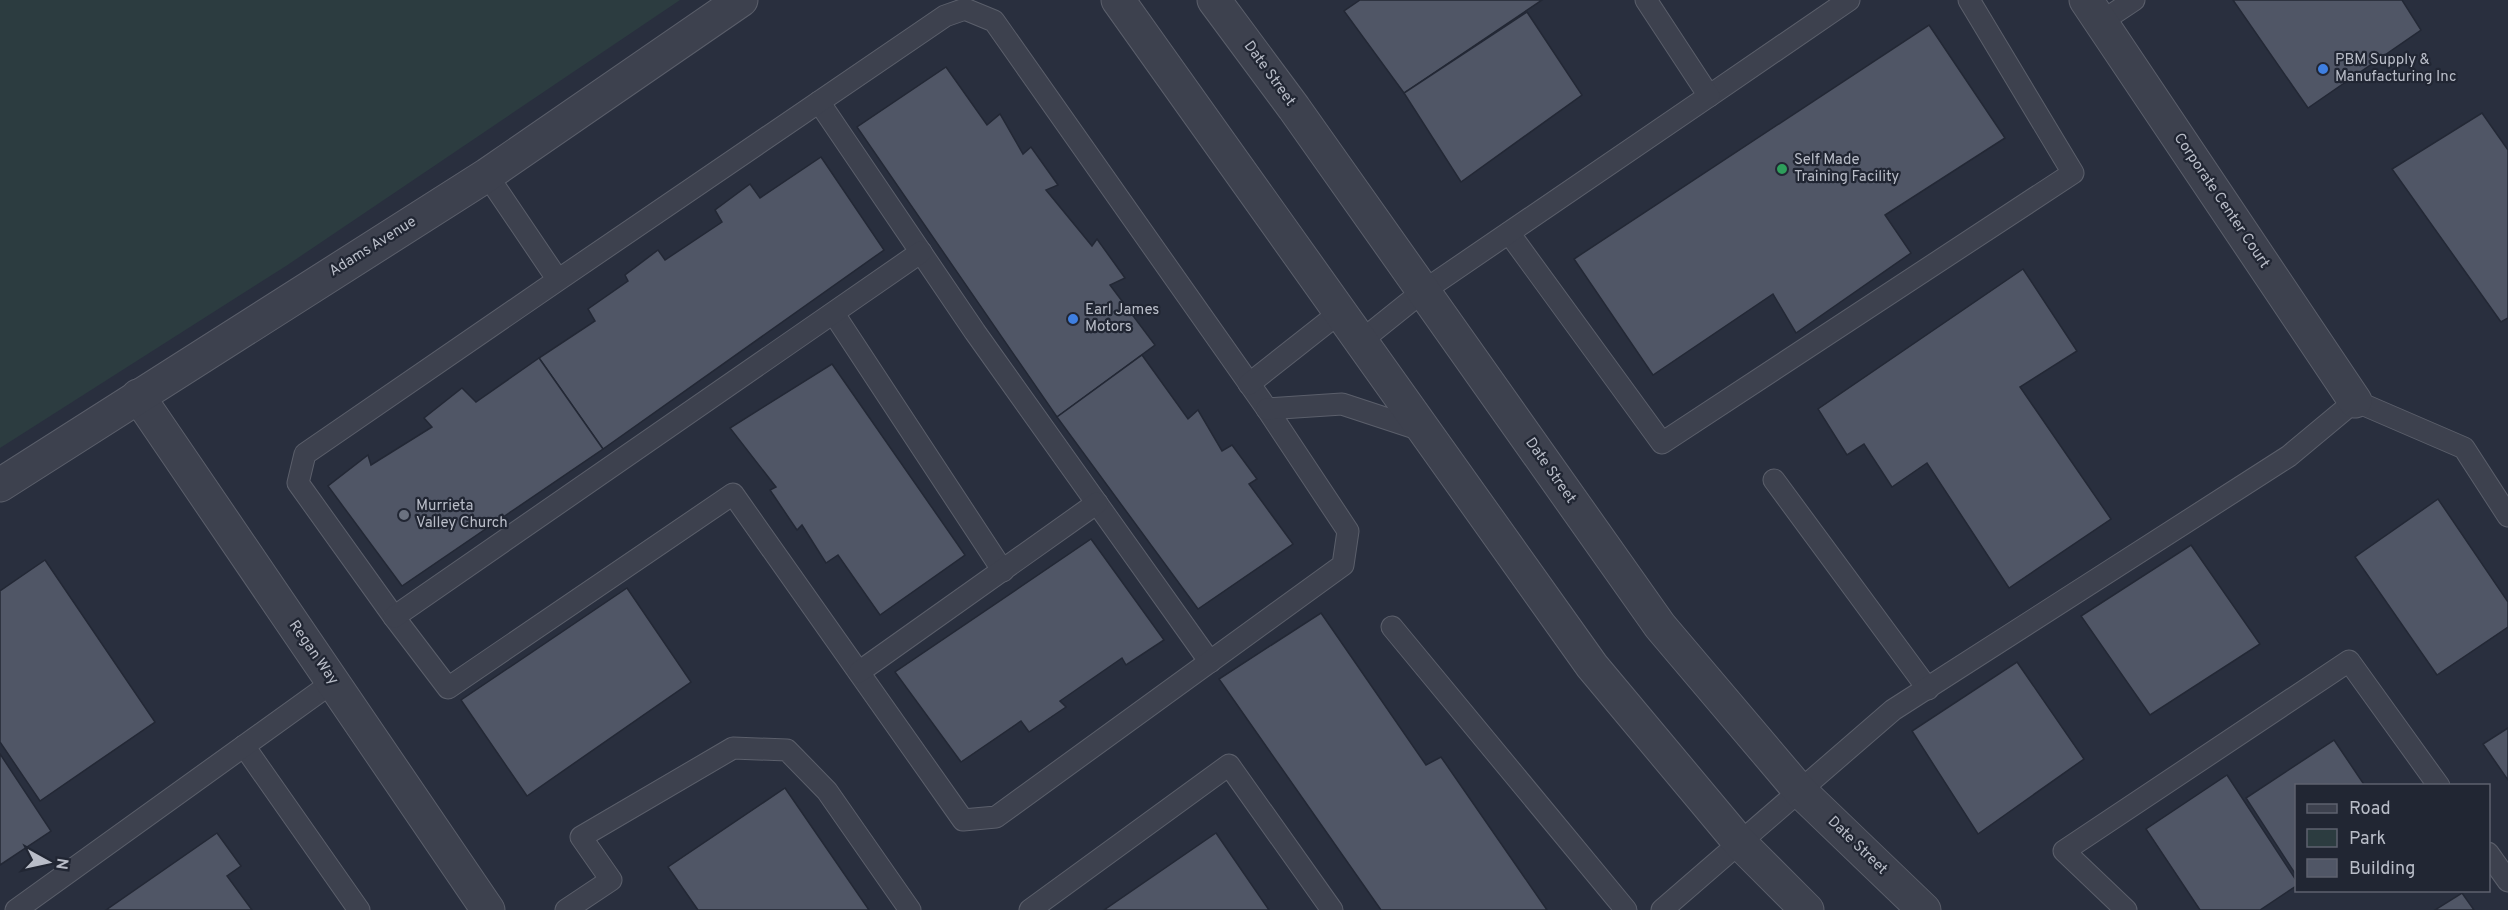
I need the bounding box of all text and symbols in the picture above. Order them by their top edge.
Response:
street label: Date Street [1239,38,1299,110]
place label: PBM Supply & Manufacturing Inc [2335,51,2456,87]
marker: PBM Supply & Manufacturing Inc [2316,62,2330,76]
street label: Corporate Center Court [2169,130,2273,272]
place label: Self Made Training Facility [1794,151,1899,187]
marker: Self Made Training Facility [1775,162,1789,176]
street label: Adams Avenue [326,213,420,281]
place label: Earl James Motors [1085,301,1159,337]
marker: Earl James Motors [1066,312,1080,326]
street label: Date Street [1520,434,1580,508]
place label: Murrieta Valley Church [416,497,508,533]
marker: Murrieta Valley Church [397,508,411,522]
street label: Regan Way [284,617,342,689]
legend [2295,784,2490,892]
text: Road [2349,798,2391,821]
street label: Date Street [1823,813,1891,879]
text: Park [2349,828,2386,851]
north arrow [18,832,78,892]
text: N [50,857,72,871]
text: Building [2349,858,2415,881]

